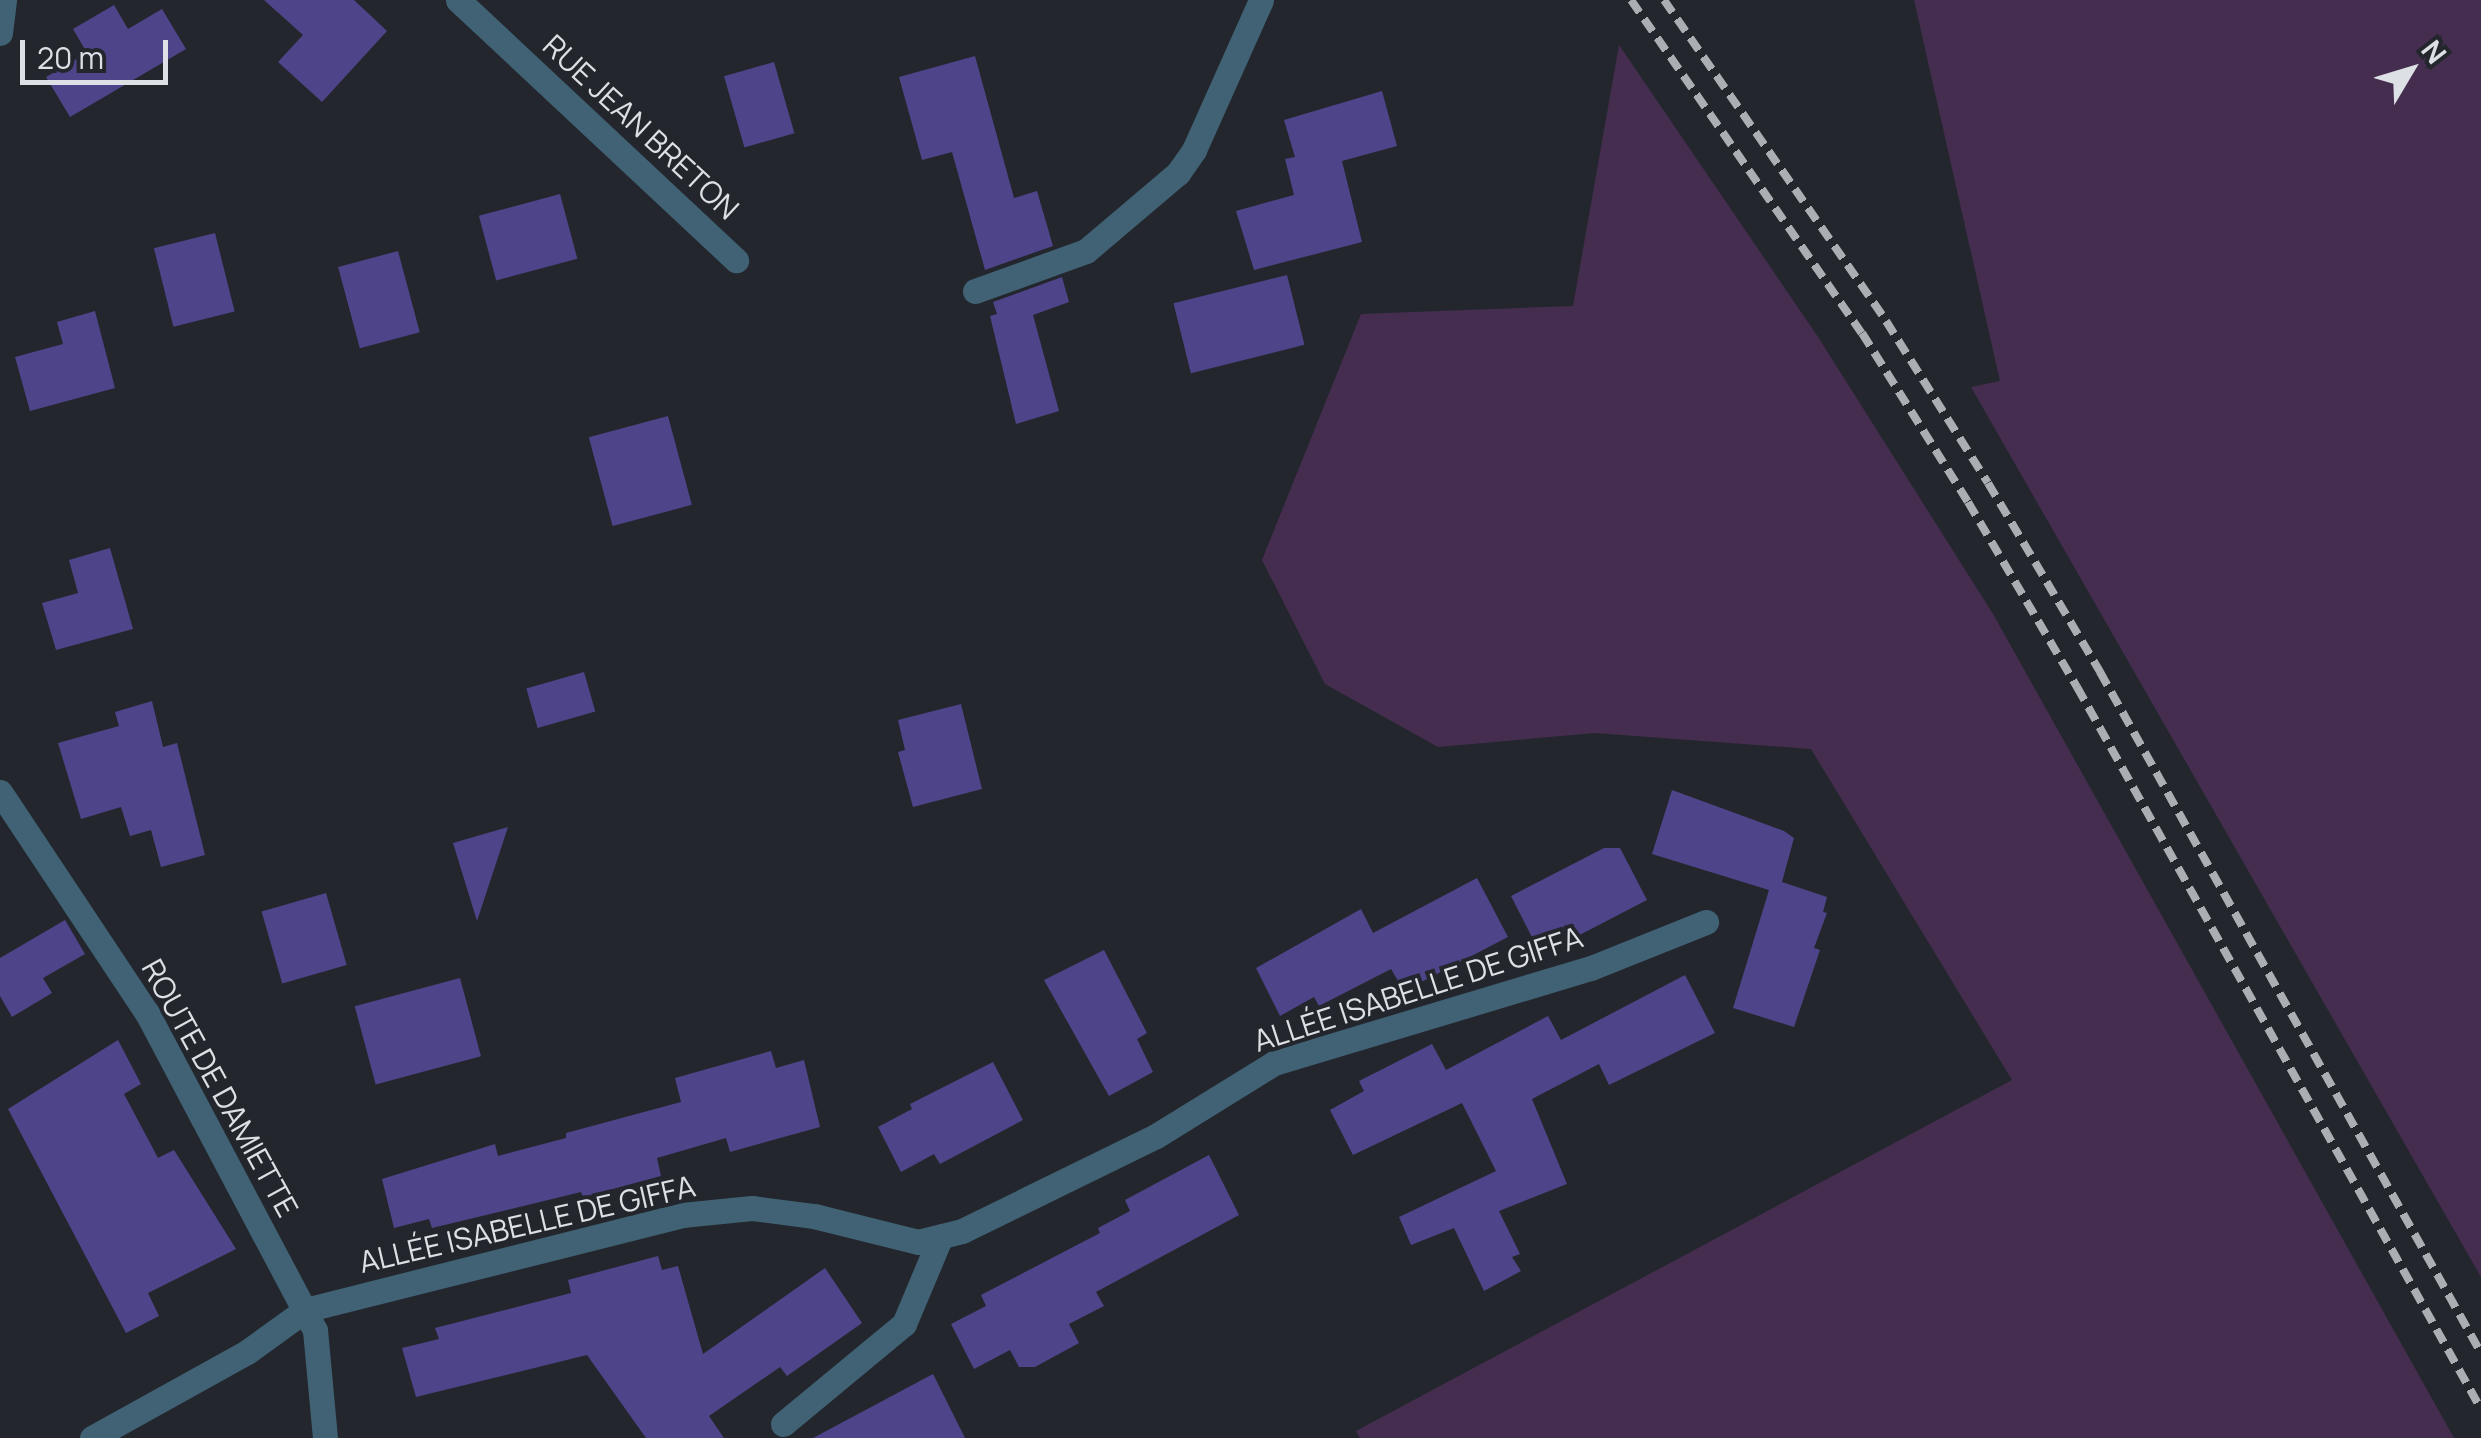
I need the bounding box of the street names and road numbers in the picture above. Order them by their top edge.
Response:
street label: RUE JEAN BRETON [536,27,746,227]
street label: ALLÉE ISABELLE DE GIFFA [1249,919,1587,1059]
street label: ROUTE DE DAMIETTE [134,953,306,1223]
street label: ALLÉE ISABELLE DE GIFFA [355,1168,699,1280]

